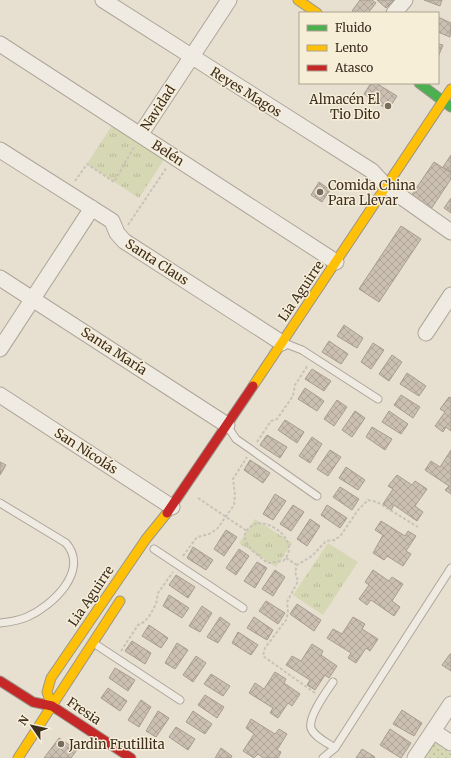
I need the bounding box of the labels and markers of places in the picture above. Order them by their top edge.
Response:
place label: Almacén El Tio Dito [308,91,380,123]
marker: Almacén El Tio Dito [383,101,393,111]
place label: Comida China Para Llevar [328,177,416,209]
marker: Comida China Para Llevar [315,187,325,197]
place label: Jardin Frutillita [68,736,165,753]
marker: Jardin Frutillita [56,739,66,749]

